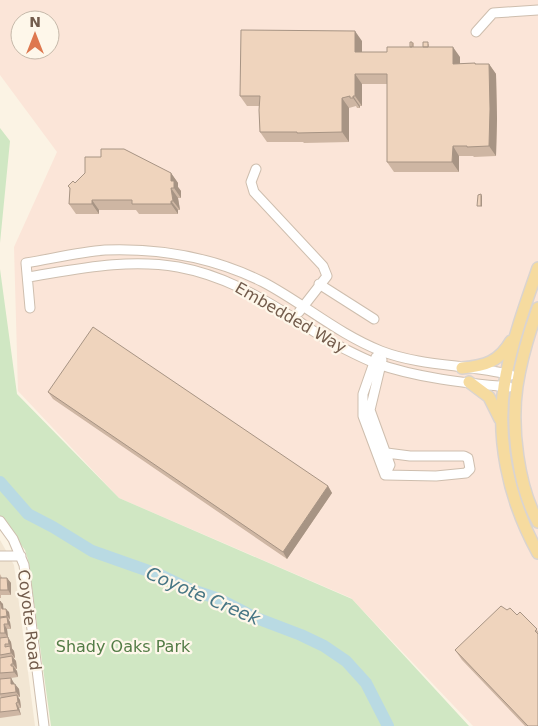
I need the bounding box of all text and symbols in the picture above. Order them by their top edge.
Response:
north arrow [10,10,60,60]
text: N [29,14,41,30]
street label: Embedded Way [232,278,350,357]
water label: Coyote Creek [143,562,265,630]
street label: Coyote Road [14,568,45,672]
park label: Shady Oaks Park [56,637,191,656]

